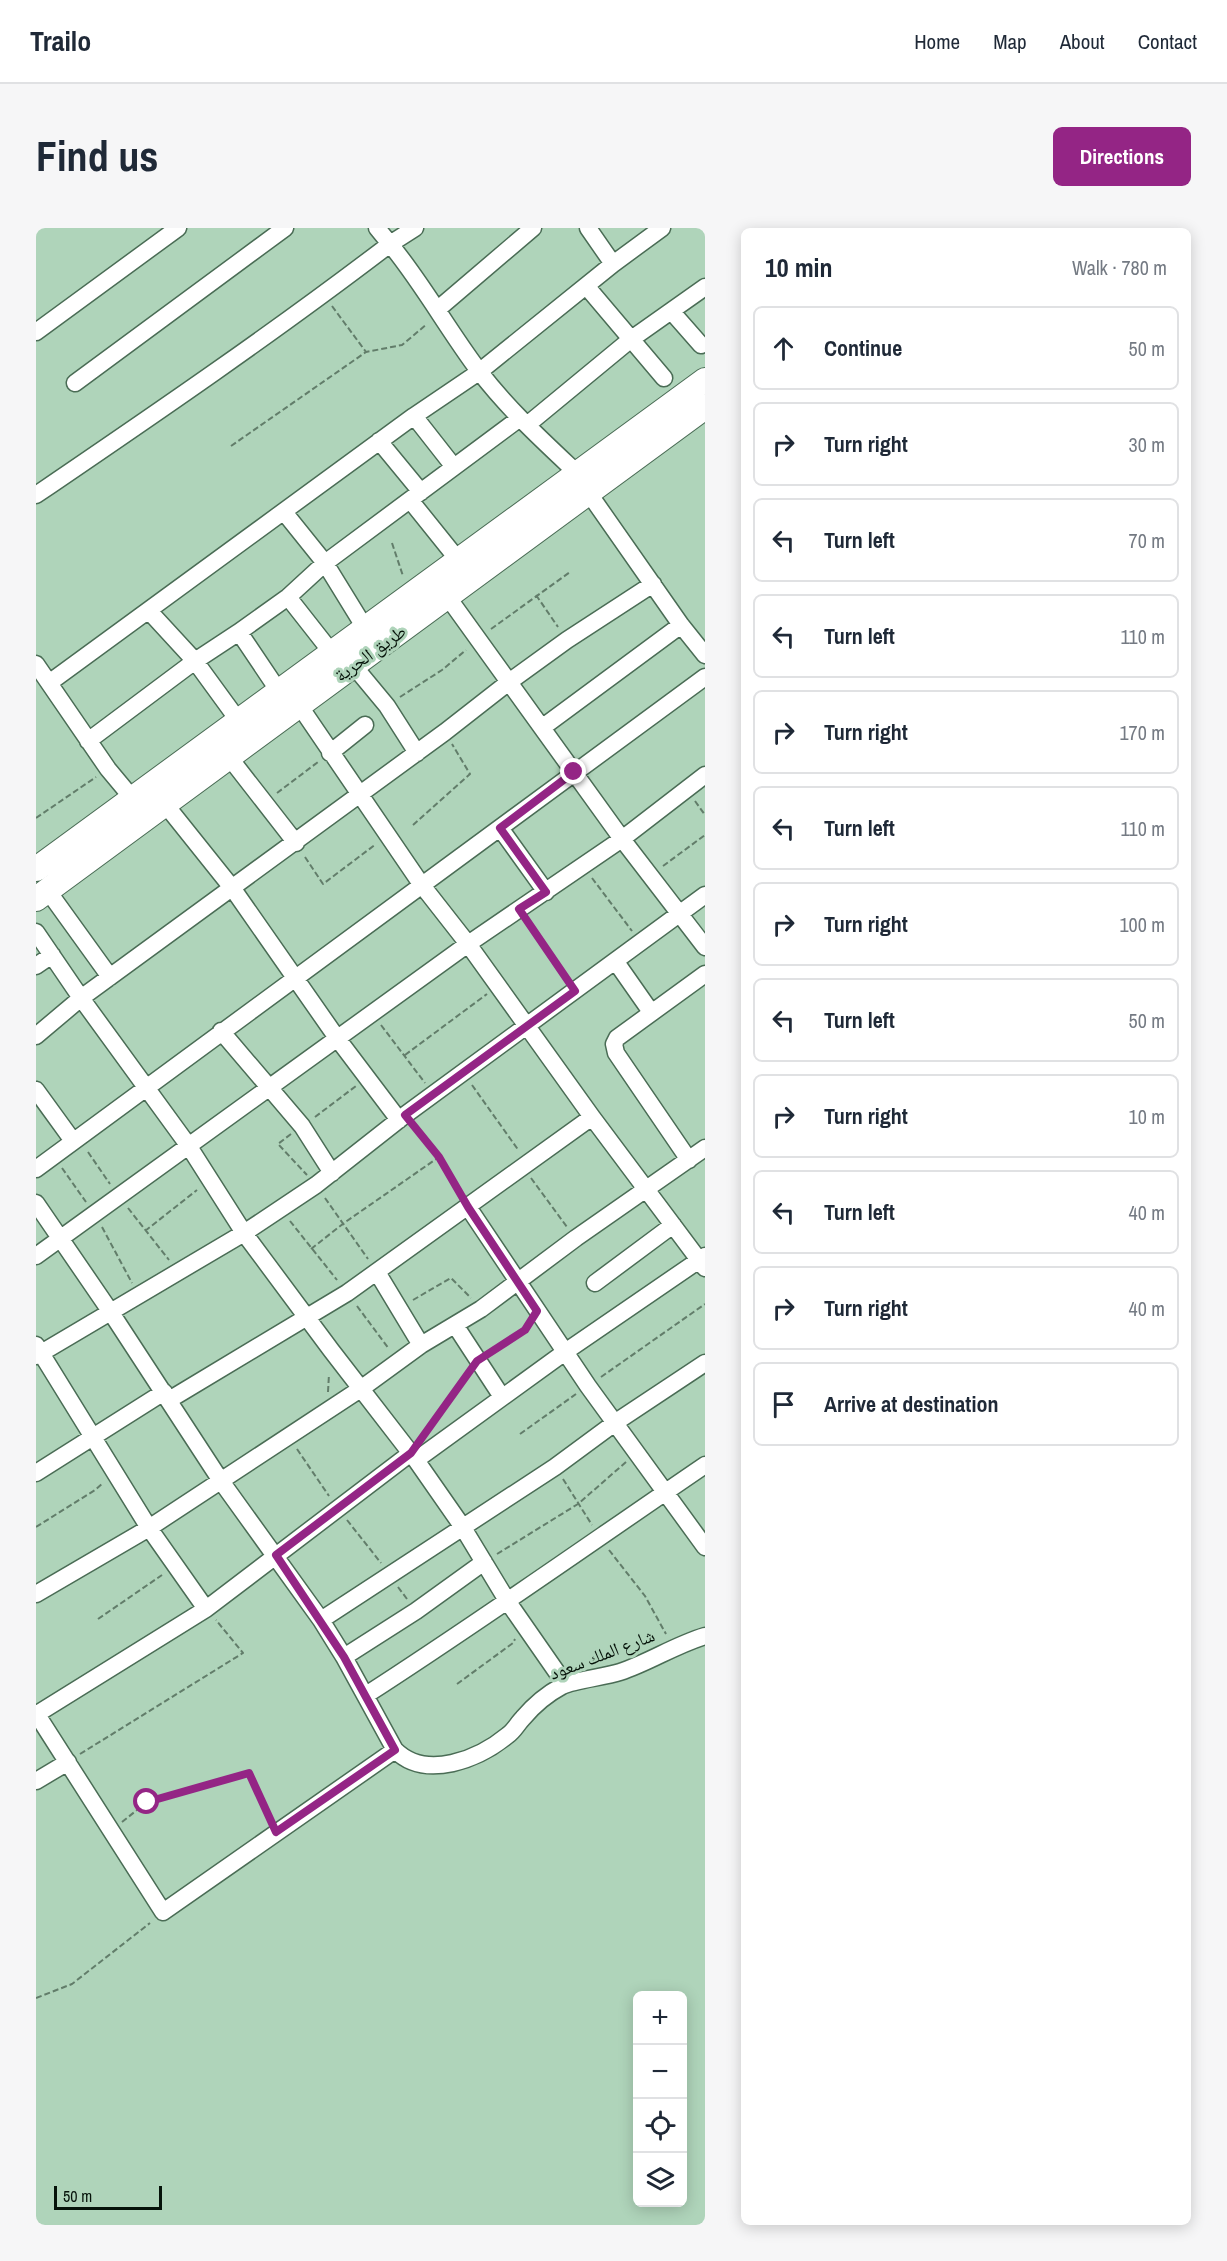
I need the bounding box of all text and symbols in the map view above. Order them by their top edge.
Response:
text: Trailo [30,22,91,60]
text: Home [914,27,960,56]
text: Map [993,27,1027,56]
text: About [1060,27,1105,56]
text: Contact [1138,27,1197,56]
button: Directions [1053,127,1191,186]
text: Find us [36,128,158,184]
text: 10 min [765,250,833,285]
text: Walk · 780 m [1072,254,1167,281]
icon: ahead [767,332,800,365]
text: Continue [824,333,902,363]
text: 50 m [1129,335,1165,362]
icon: right [767,428,800,461]
text: Turn right [824,429,908,459]
text: 30 m [1129,431,1165,458]
icon: left [767,524,800,557]
text: Turn left [824,525,895,555]
text: 70 m [1129,527,1165,554]
street label: طريق الحرية [329,619,411,687]
icon: left [767,620,800,653]
text: Turn left [824,621,895,651]
text: 110 m [1121,623,1165,650]
icon: right [767,716,800,749]
text: Turn right [824,717,908,747]
text: 170 m [1119,719,1165,746]
route end [560,758,586,784]
icon: left [767,812,800,845]
text: Turn left [824,813,895,843]
text: 110 m [1121,815,1165,842]
icon: right [767,908,800,941]
text: Turn right [824,909,908,939]
text: 100 m [1119,911,1165,938]
icon: left [767,1004,800,1037]
text: Turn left [824,1005,895,1035]
text: 50 m [1129,1007,1165,1034]
icon: right [767,1100,800,1133]
text: Turn right [824,1101,908,1131]
text: 10 m [1129,1103,1165,1130]
icon: left [767,1196,800,1229]
text: Turn left [824,1197,895,1227]
text: 40 m [1129,1199,1165,1226]
icon: right [767,1292,800,1325]
text: Turn right [824,1293,908,1323]
text: 40 m [1129,1295,1165,1322]
icon: arrive [767,1388,800,1421]
text: Arrive at destination [824,1389,998,1419]
street label: شارع الملك سعود [546,1622,658,1686]
route start [133,1788,159,1814]
map controls [633,1991,687,2207]
button: + [633,1991,687,2045]
button: − [633,2045,687,2099]
button: locate [633,2099,687,2153]
button: layers [633,2153,687,2207]
scale bar [54,2183,162,2210]
text: 50 m [63,2185,92,2207]

